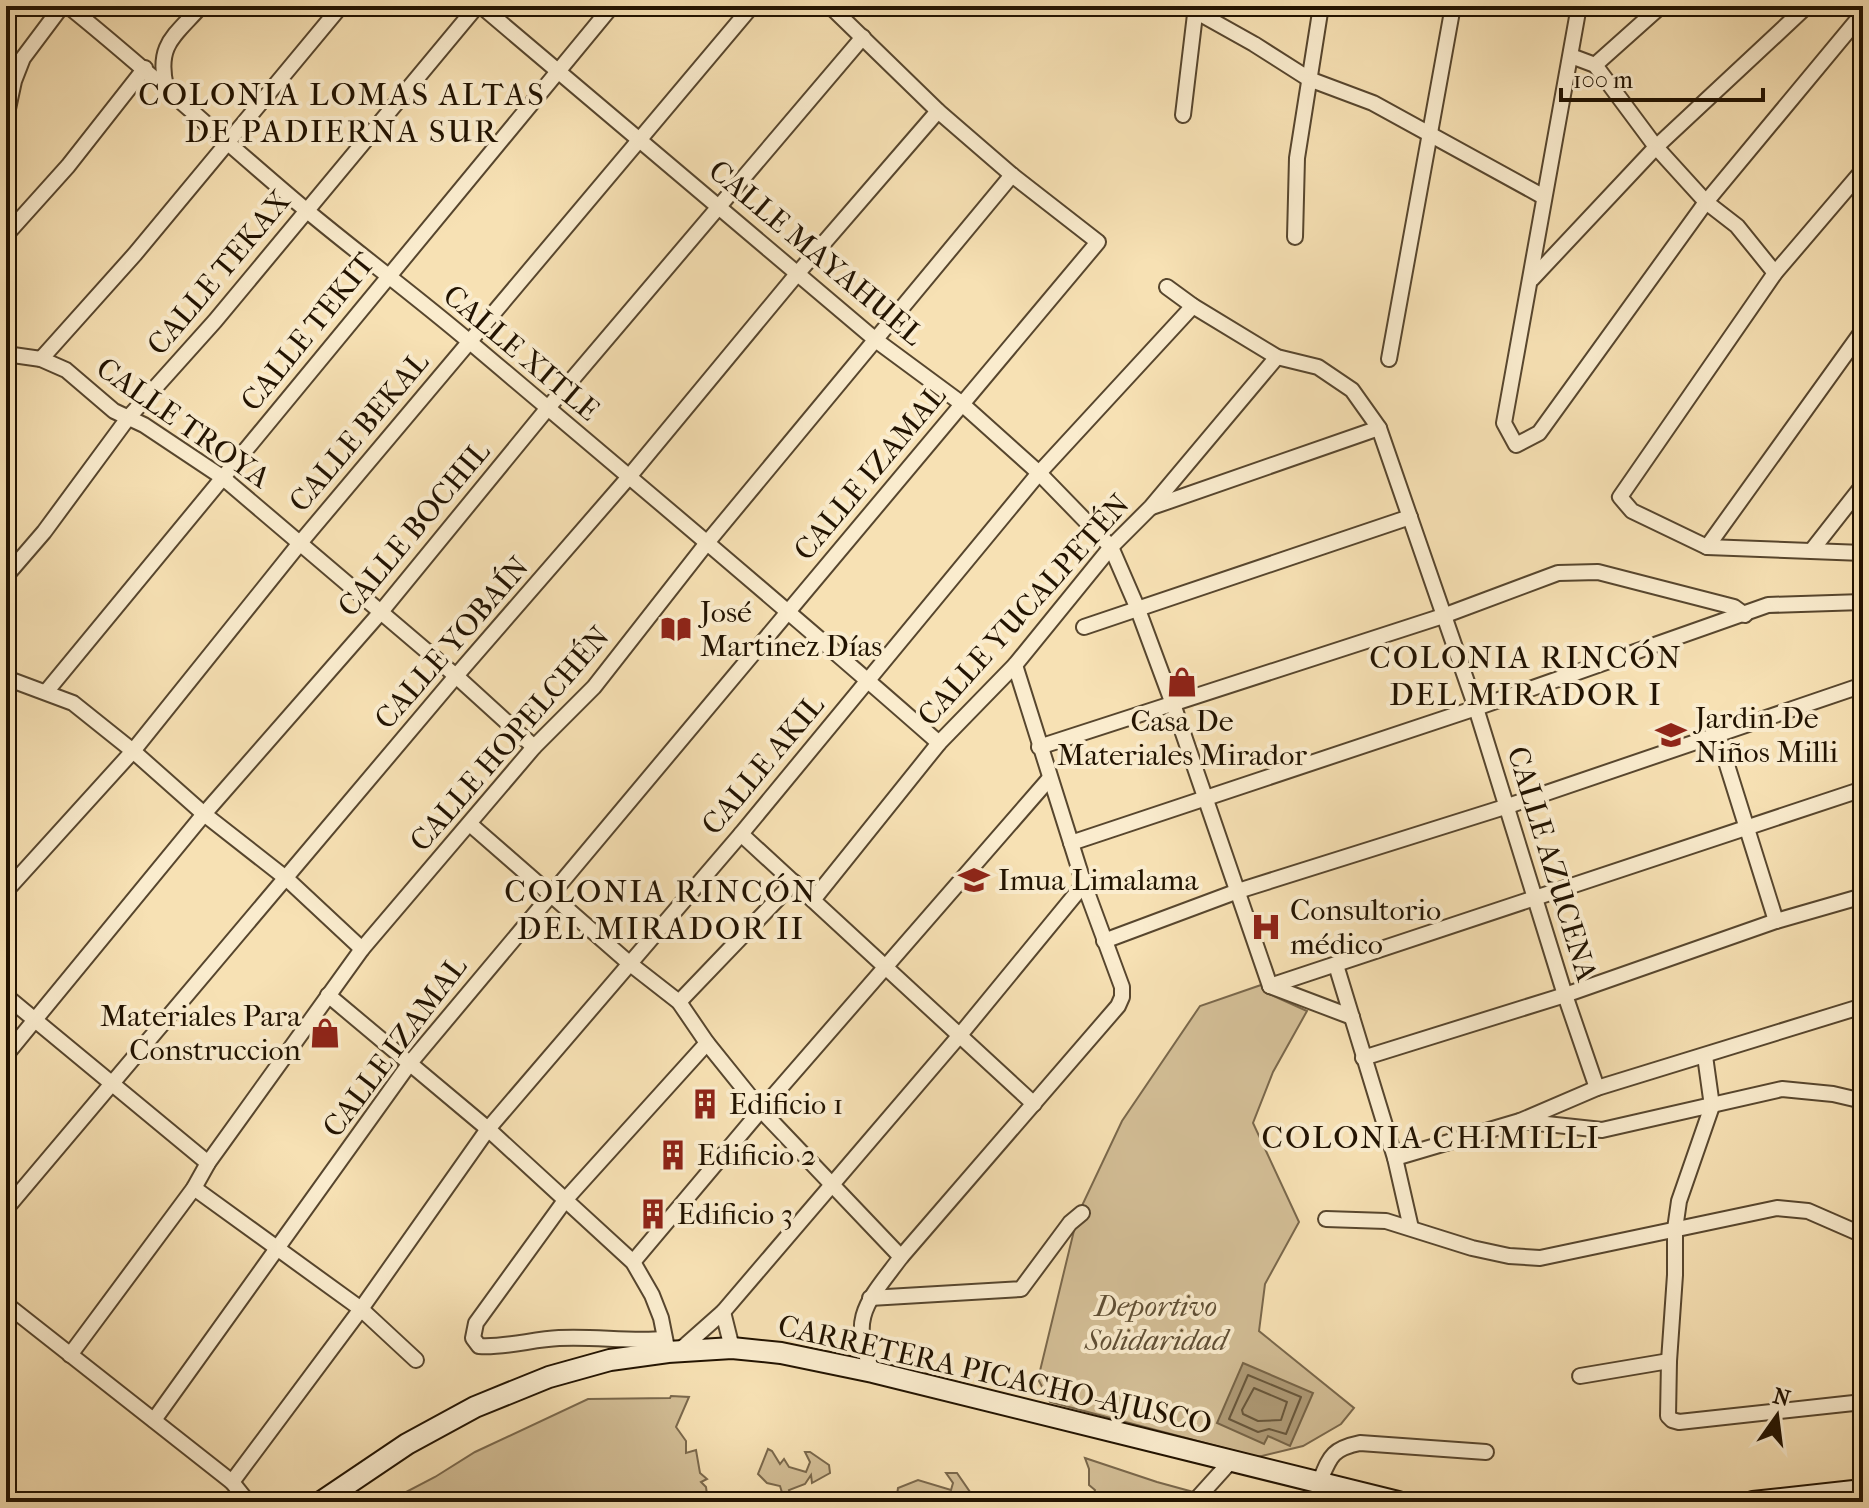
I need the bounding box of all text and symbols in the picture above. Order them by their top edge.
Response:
scale bar [1561,52,1763,102]
text: 100 m [1573,66,1633,94]
district label: COLONIA LOMAS ALTAS DE PADIERNA SUR [138,76,546,150]
street label: CALLE MAYAHUEL [702,153,930,353]
street label: CALLE TEKAX [140,183,298,362]
street label: CALLE TEKIT [234,245,383,418]
street label: CALLE XITLE [436,278,606,428]
street label: CALLE BEKAL [282,345,436,519]
street label: CALLE TROYA [90,350,277,496]
street label: CALLE IZAMAL [787,379,953,567]
street label: CALLE BOCHIL [331,434,497,624]
street label: CALLE YUCALPETÉN [911,487,1137,733]
street label: CALLE YOBAÍN [368,549,537,736]
place label: José Martinez Días [698,595,882,664]
library icon: José Martinez Días [659,612,693,646]
street label: CALLE HOPELCHÉN [403,619,617,859]
district label: COLONIA RINCÓN DEL MIRADOR I [1369,639,1683,713]
shop icon: Casa De Materiales Mirador [1165,665,1199,699]
street label: CALLE AKIL [694,688,832,842]
place label: Jardin De Niños Milli [1693,701,1838,770]
place label: Casa De Materiales Mirador [1057,704,1307,773]
school or university icon: Jardin De Niños Milli [1654,718,1688,752]
street label: CALLE AZUCENA [1500,742,1604,986]
school or university icon: Imua Limalama [957,863,991,897]
place label: Imua Limalama [998,863,1199,898]
district label: COLONIA RINCÓN DEL MIRADOR II [504,873,818,947]
place label: Consultorio médico [1290,893,1441,962]
hospital icon: Consultorio médico [1249,910,1283,944]
street label: CALLE IZAMAL [316,950,474,1144]
place label: Materiales Para Construccion [100,999,302,1068]
shop icon: Materiales Para Construccion [308,1016,342,1050]
building icon: Edificio 1 [688,1087,722,1121]
place label: Edificio 1 [729,1087,843,1122]
district label: COLONIA CHIMILLI [1261,1119,1601,1156]
building icon: Edificio 2 [656,1138,690,1172]
place label: Edificio 2 [697,1138,816,1173]
building icon: Edificio 3 [636,1197,670,1231]
place label: Edificio 3 [677,1197,793,1232]
park label: Deportivo Solidaridad [1084,1289,1231,1358]
street label: CARRETERA PICACHO-AJUSCO [775,1308,1215,1442]
north arrow [1737,1376,1817,1456]
text: N [1770,1383,1793,1412]

